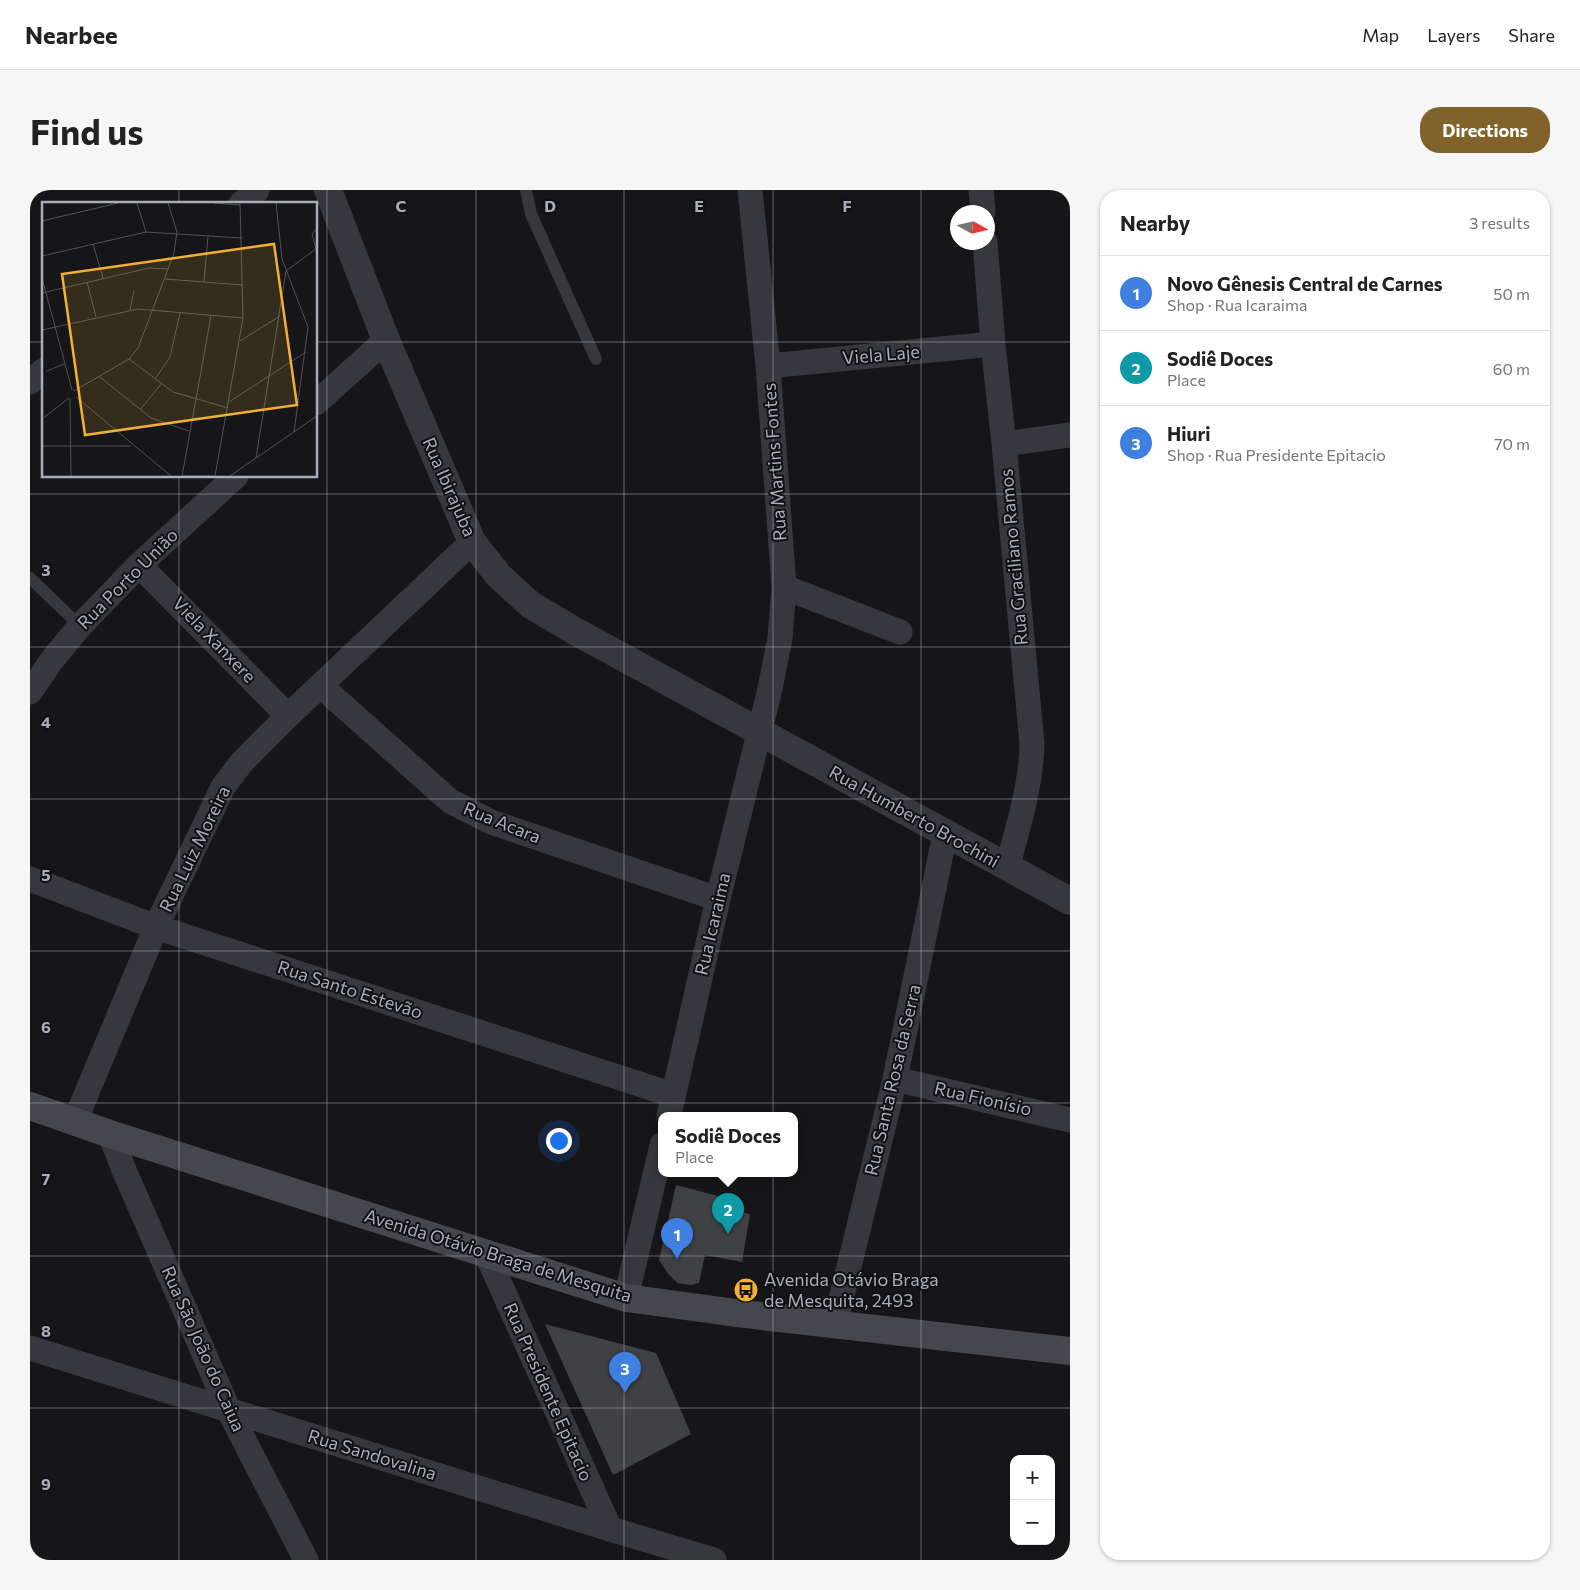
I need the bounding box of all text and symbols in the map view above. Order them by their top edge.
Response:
text: Nearbee [25,20,118,49]
text: Map [1362,24,1399,46]
text: Layers [1427,24,1480,46]
text: Share [1508,24,1555,46]
button: Directions [1420,107,1550,153]
text: Find us [30,109,144,152]
text: C [396,196,407,215]
text: D [544,196,556,215]
text: E [694,196,704,215]
text: F [842,196,852,215]
inset map [42,202,318,478]
north arrow [950,205,995,250]
text: Nearby [1120,210,1190,235]
text: 3 results [1469,213,1530,232]
text: Novo Gênesis Central de Carnes [1167,272,1443,295]
text: 1 [1132,284,1140,303]
text: 50 m [1493,284,1530,303]
text: Shop · Rua Icaraima [1167,295,1307,314]
street label: Viela Laje [841,340,921,368]
text: Sodiê Doces [1167,347,1273,370]
text: 2 [1131,359,1141,378]
text: 60 m [1493,359,1530,378]
text: Place [1167,370,1206,389]
street label: Rua Martins Fontes [758,382,791,542]
text: Hiuri [1167,422,1211,445]
street label: Rua Ibirajuba [418,434,482,540]
text: 3 [1131,434,1141,453]
text: 70 m [1494,434,1530,453]
text: Shop · Rua Presidente Epitacio [1167,445,1386,464]
street label: Rua Graciliano Ramos [994,468,1032,646]
street label: Rua Porto União [72,523,182,633]
text: 3 [41,560,51,579]
street label: Viela Xanxere [168,592,261,687]
text: 4 [41,712,51,731]
street label: Rua Humberto Brochini [826,760,1003,872]
street label: Rua Luiz Moreira [154,782,234,915]
street label: Rua Acara [460,797,544,848]
text: 5 [41,865,51,884]
street label: Rua Icaraima [690,870,734,977]
street label: Rua Santo Estevão [275,955,426,1023]
street label: Rua Santa Rosa da Serra [859,982,925,1177]
text: 6 [41,1017,51,1036]
street label: Rua Fionísio [932,1076,1034,1120]
popup [658,1112,798,1177]
text: Sodiê Doces [675,1124,781,1147]
your location [546,1128,572,1154]
text: Place [675,1147,714,1166]
text: 7 [42,1169,51,1188]
pin: 2 [712,1193,744,1234]
street label: Avenida Otávio Braga de Mesquita [362,1204,635,1306]
pin: 1 [661,1218,693,1259]
street label: Rua São João do Caiua [157,1262,250,1435]
place label: Avenida Otávio Braga de Mesquita, 2493 [764,1268,939,1311]
bus stop icon: Avenida Otávio Braga de Mesquita, 2493 [733,1277,759,1303]
street label: Rua Presidente Epitacio [500,1299,598,1484]
text: 8 [41,1321,51,1340]
pin: 3 [609,1352,641,1393]
street label: Rua Sandovalina [305,1424,439,1484]
map controls [1010,1455,1055,1545]
button: + [1010,1455,1055,1500]
text: 9 [41,1474,51,1493]
button: − [1010,1500,1055,1545]

